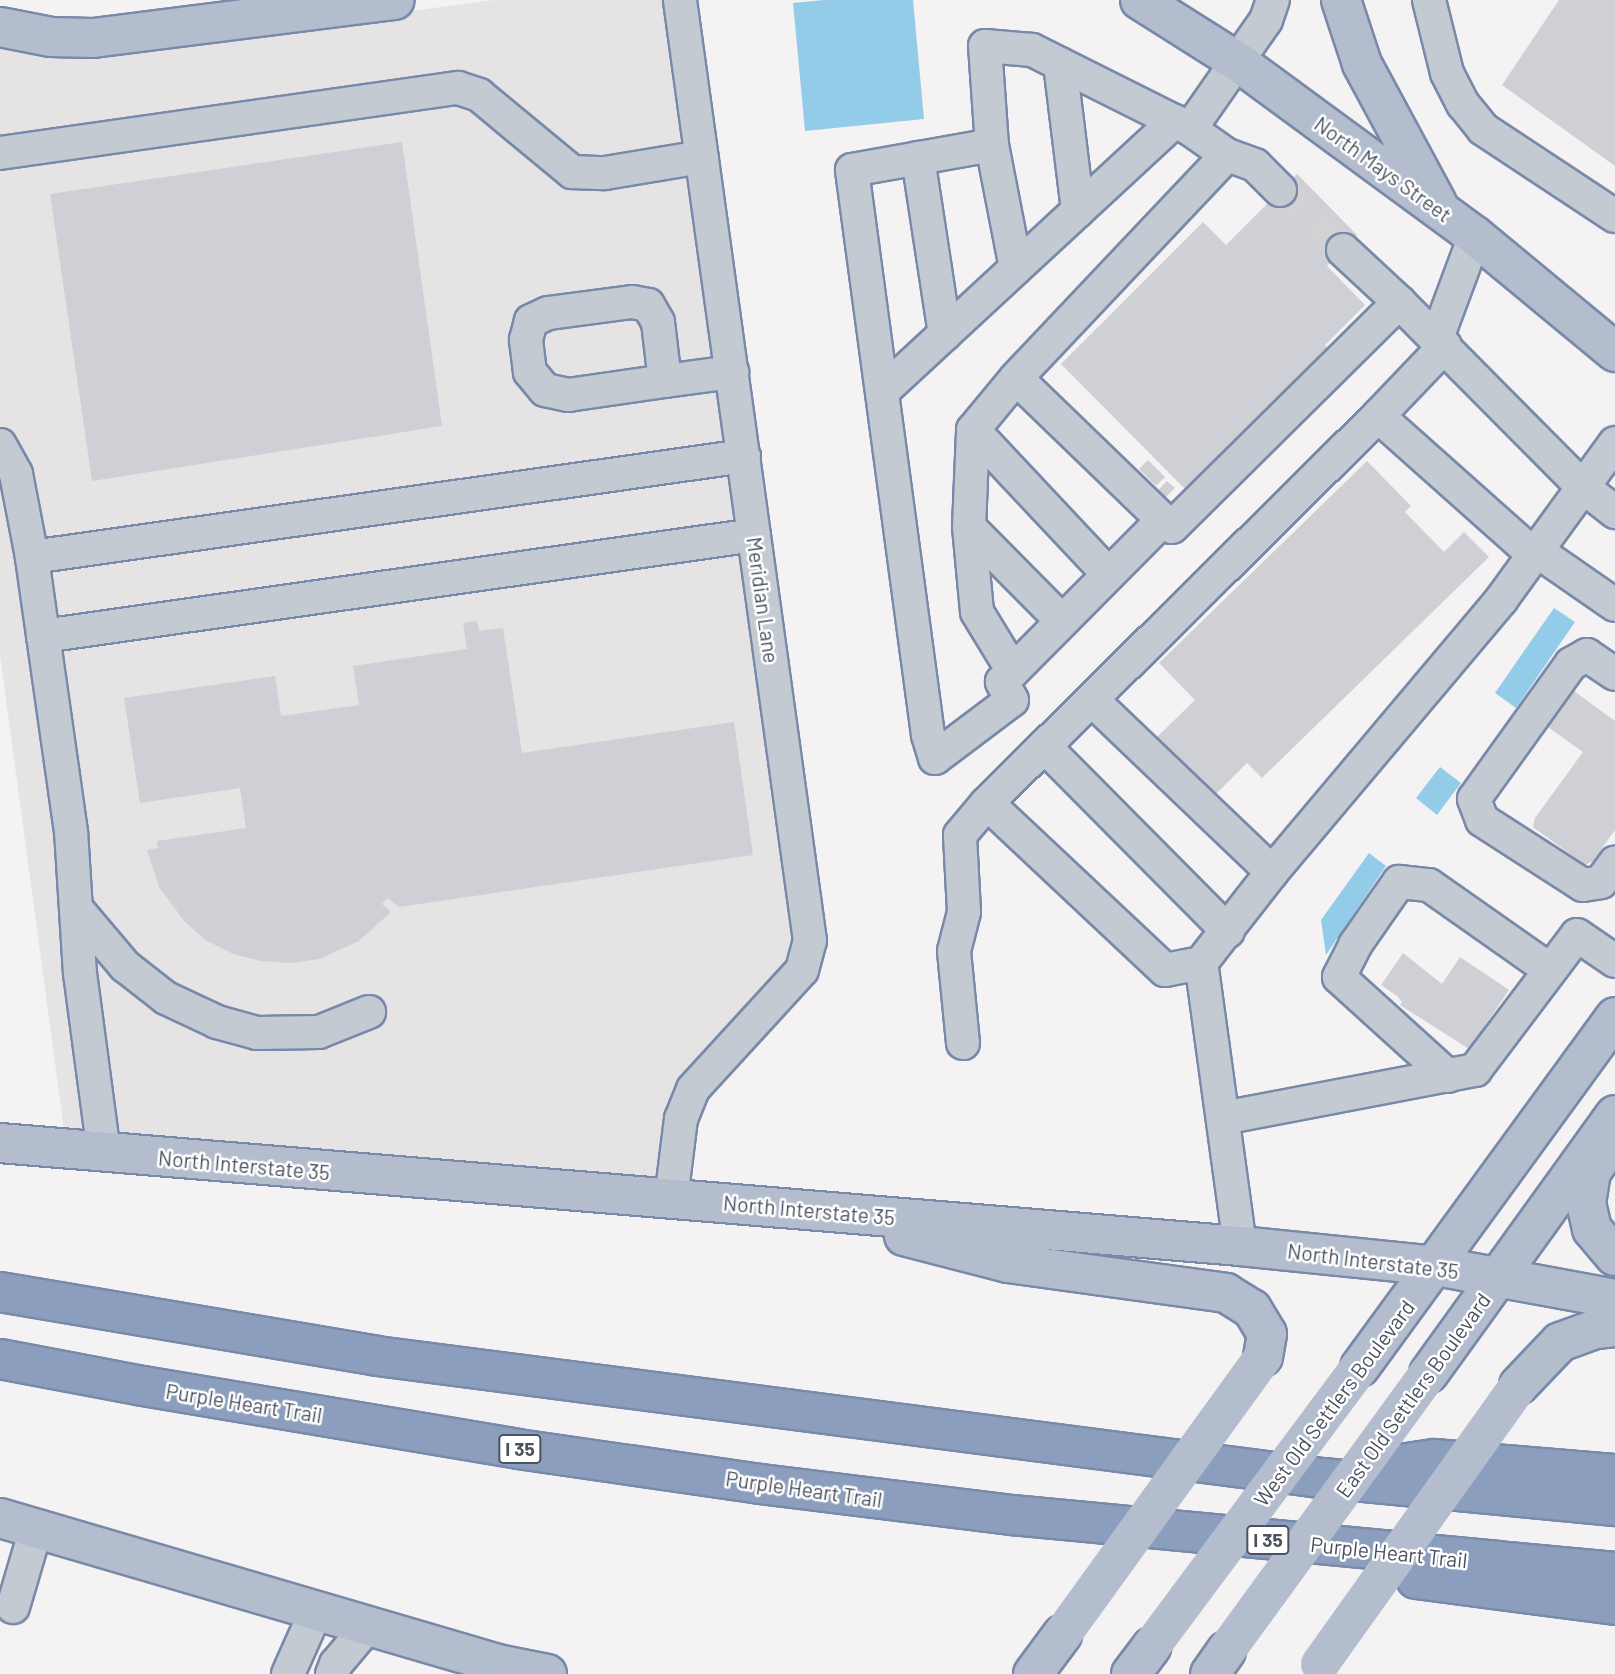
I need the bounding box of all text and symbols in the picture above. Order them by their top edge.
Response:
street label: North Mays Street [1310,111,1456,227]
street label: Meridian Lane [742,535,784,665]
street label: North Interstate 35 [157,1145,331,1185]
street label: North Interstate 35 [722,1190,896,1230]
street label: North Interstate 35 [1286,1238,1460,1284]
street label: East Old Settlers Boulevard [1330,1288,1496,1502]
street label: West Old Settlers Boulevard [1248,1295,1420,1511]
street label: Purple Heart Trail [164,1378,324,1428]
road number: I 35 [497,1434,543,1464]
street label: Purple Heart Trail [724,1466,884,1512]
road number: I 35 [1245,1524,1291,1556]
street label: Purple Heart Trail [1309,1531,1469,1573]

